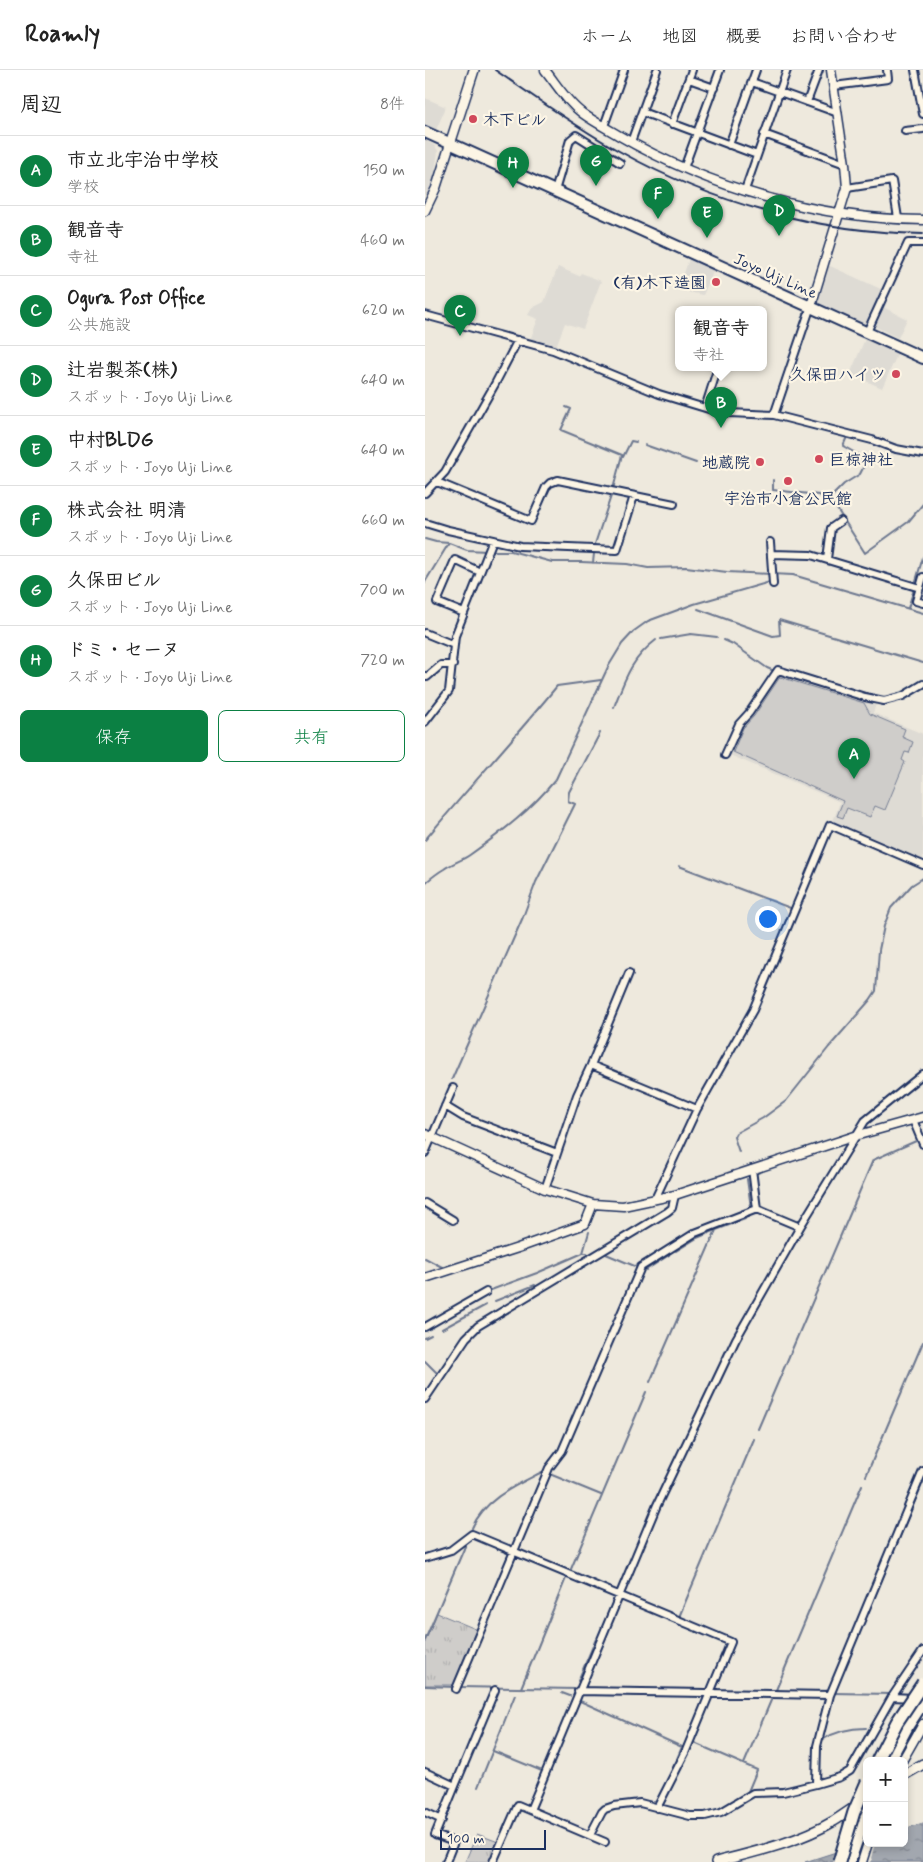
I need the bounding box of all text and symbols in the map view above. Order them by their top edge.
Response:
text: Roamly [25,19,100,50]
text: ホーム [581,25,634,49]
text: 地図 [662,25,698,49]
text: 概要 [726,25,762,49]
text: お問い合わせ [790,25,898,49]
text: 周辺 [20,91,62,119]
text: 8件 [380,94,405,115]
place label: 木下ビル [483,110,547,131]
marker: 木下ビル [467,113,479,125]
pin: G [580,145,612,186]
pin: H [497,147,529,188]
text: 市立北宇治中学校 [67,148,219,173]
text: A [31,160,41,181]
text: 150 m [363,160,405,181]
text: 学校 [67,177,99,198]
pin: F [642,178,674,219]
pin: D [763,195,795,236]
pin: E [691,197,723,238]
text: 観音寺 [67,218,124,243]
text: B [31,230,41,251]
text: 460 m [360,230,405,251]
text: 寺社 [67,247,99,268]
street label: Joyo Uji Line [730,249,821,304]
place label: (有)木下造園 [613,273,706,294]
marker: (有)木下造園 [710,276,722,288]
text: Ogura Post Office [67,286,205,311]
pin: C [444,295,476,336]
text: C [30,300,42,321]
text: 620 m [362,300,405,321]
popup [675,306,767,371]
text: 公共施設 [67,315,131,336]
text: 観音寺 [692,316,750,341]
text: 寺社 [692,345,725,366]
text: 辻岩製茶(株) [67,358,177,383]
place label: 久保田ハイツ [790,365,886,386]
marker: 久保田ハイツ [890,368,902,380]
text: D [30,370,42,391]
text: 640 m [360,370,405,391]
text: スポット · Joyo Uji Line [67,387,233,408]
pin: B [705,387,737,428]
text: 中村BLDG [67,428,153,453]
text: E [31,440,41,461]
text: 640 m [360,440,405,461]
place label: 巨椋神社 [829,450,893,471]
place label: 地蔵院 [702,453,750,474]
marker: 巨椋神社 [813,453,825,465]
marker: 地蔵院 [754,456,766,468]
text: スポット · Joyo Uji Line [67,457,233,478]
marker: 宇治市小倉公民館 [782,475,794,487]
place label: 宇治市小倉公民館 [724,489,852,510]
text: 株式会社 明清 [67,498,186,523]
text: F [32,510,40,531]
text: 660 m [361,510,405,531]
text: スポット · Joyo Uji Line [67,527,233,548]
text: 久保田ビル [67,568,162,593]
text: G [31,580,41,601]
text: 700 m [359,580,405,601]
text: スポット · Joyo Uji Line [67,597,233,618]
text: ドミ・セーヌ [67,638,180,663]
text: H [31,650,41,671]
text: 720 m [360,650,405,671]
text: スポット · Joyo Uji Line [67,667,233,688]
button: 保存 [20,710,208,762]
button: 共有 [218,710,405,762]
pin: A [838,738,870,779]
your location [755,906,781,932]
map controls [863,1757,908,1847]
button: + [863,1757,908,1802]
button: − [863,1802,908,1847]
scale bar [440,1827,546,1850]
text: 100 m [447,1830,485,1848]

